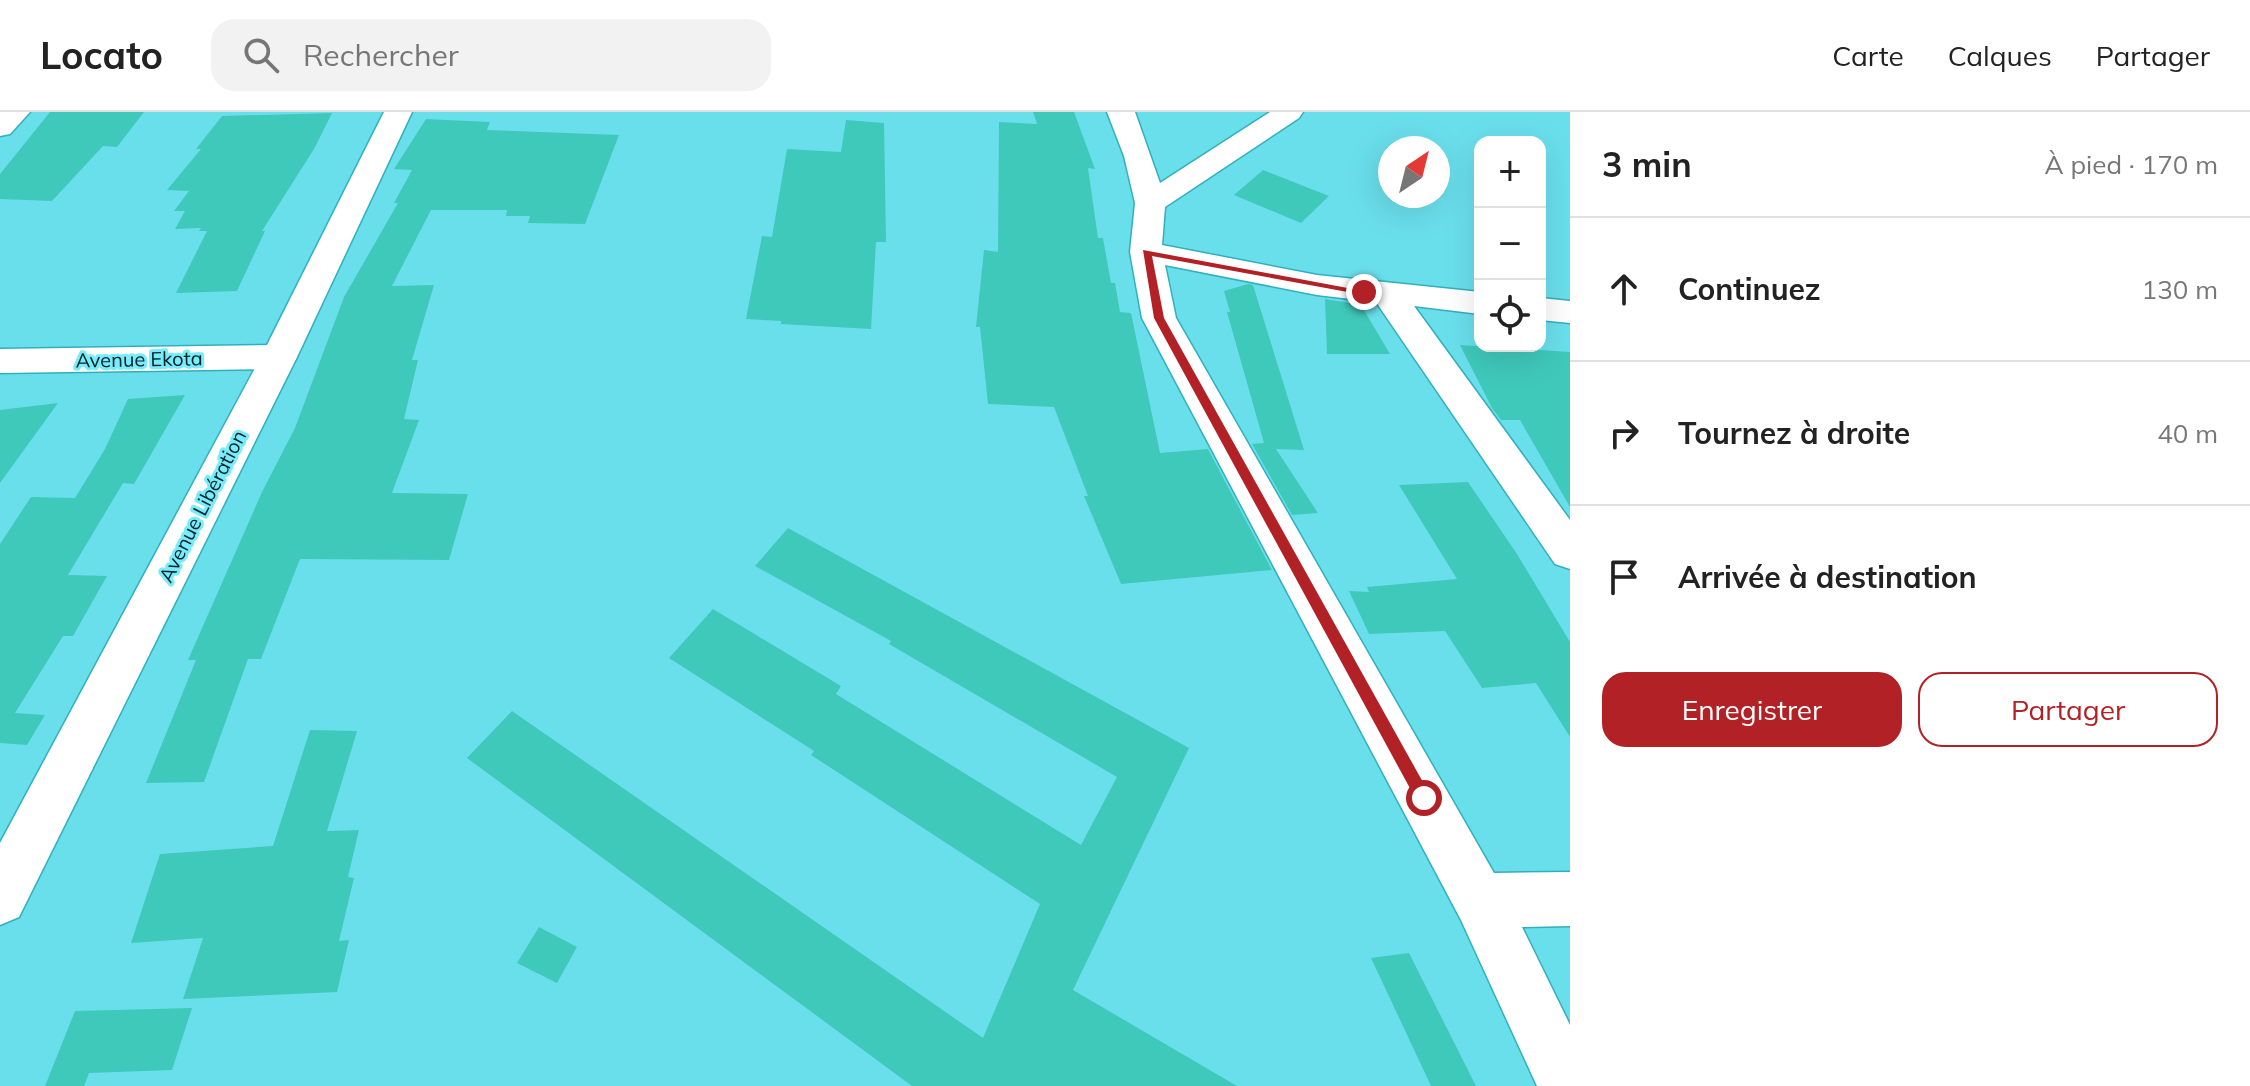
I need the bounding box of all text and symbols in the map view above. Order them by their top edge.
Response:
search box [211,19,771,91]
text: Locato [40,31,163,79]
icon: search [239,33,283,77]
text: Rechercher [303,36,459,74]
text: Carte [1832,38,1904,73]
text: Calques [1948,38,2052,73]
text: Partager [2096,38,2210,73]
north arrow [1378,136,1450,208]
map controls [1474,136,1546,352]
button: + [1474,136,1546,208]
text: 3 min [1602,143,1692,186]
text: À pied · 170 m [2045,148,2218,181]
button: − [1474,208,1546,280]
icon: ahead [1602,267,1646,311]
text: Continuez [1678,270,1821,308]
text: 130 m [2142,273,2218,306]
route end [1346,274,1382,310]
button: locate [1474,280,1546,352]
street label: Avenue Ekota [75,345,203,373]
icon: right [1602,411,1646,455]
text: Tournez à droite [1678,414,1910,452]
text: 40 m [2157,417,2218,450]
street label: Avenue Libération [153,426,251,586]
icon: arrive [1602,555,1646,599]
text: Arrivée à destination [1678,558,1977,596]
button: Enregistrer [1602,672,1902,747]
button: Partager [1918,672,2218,747]
route start [1406,780,1442,816]

